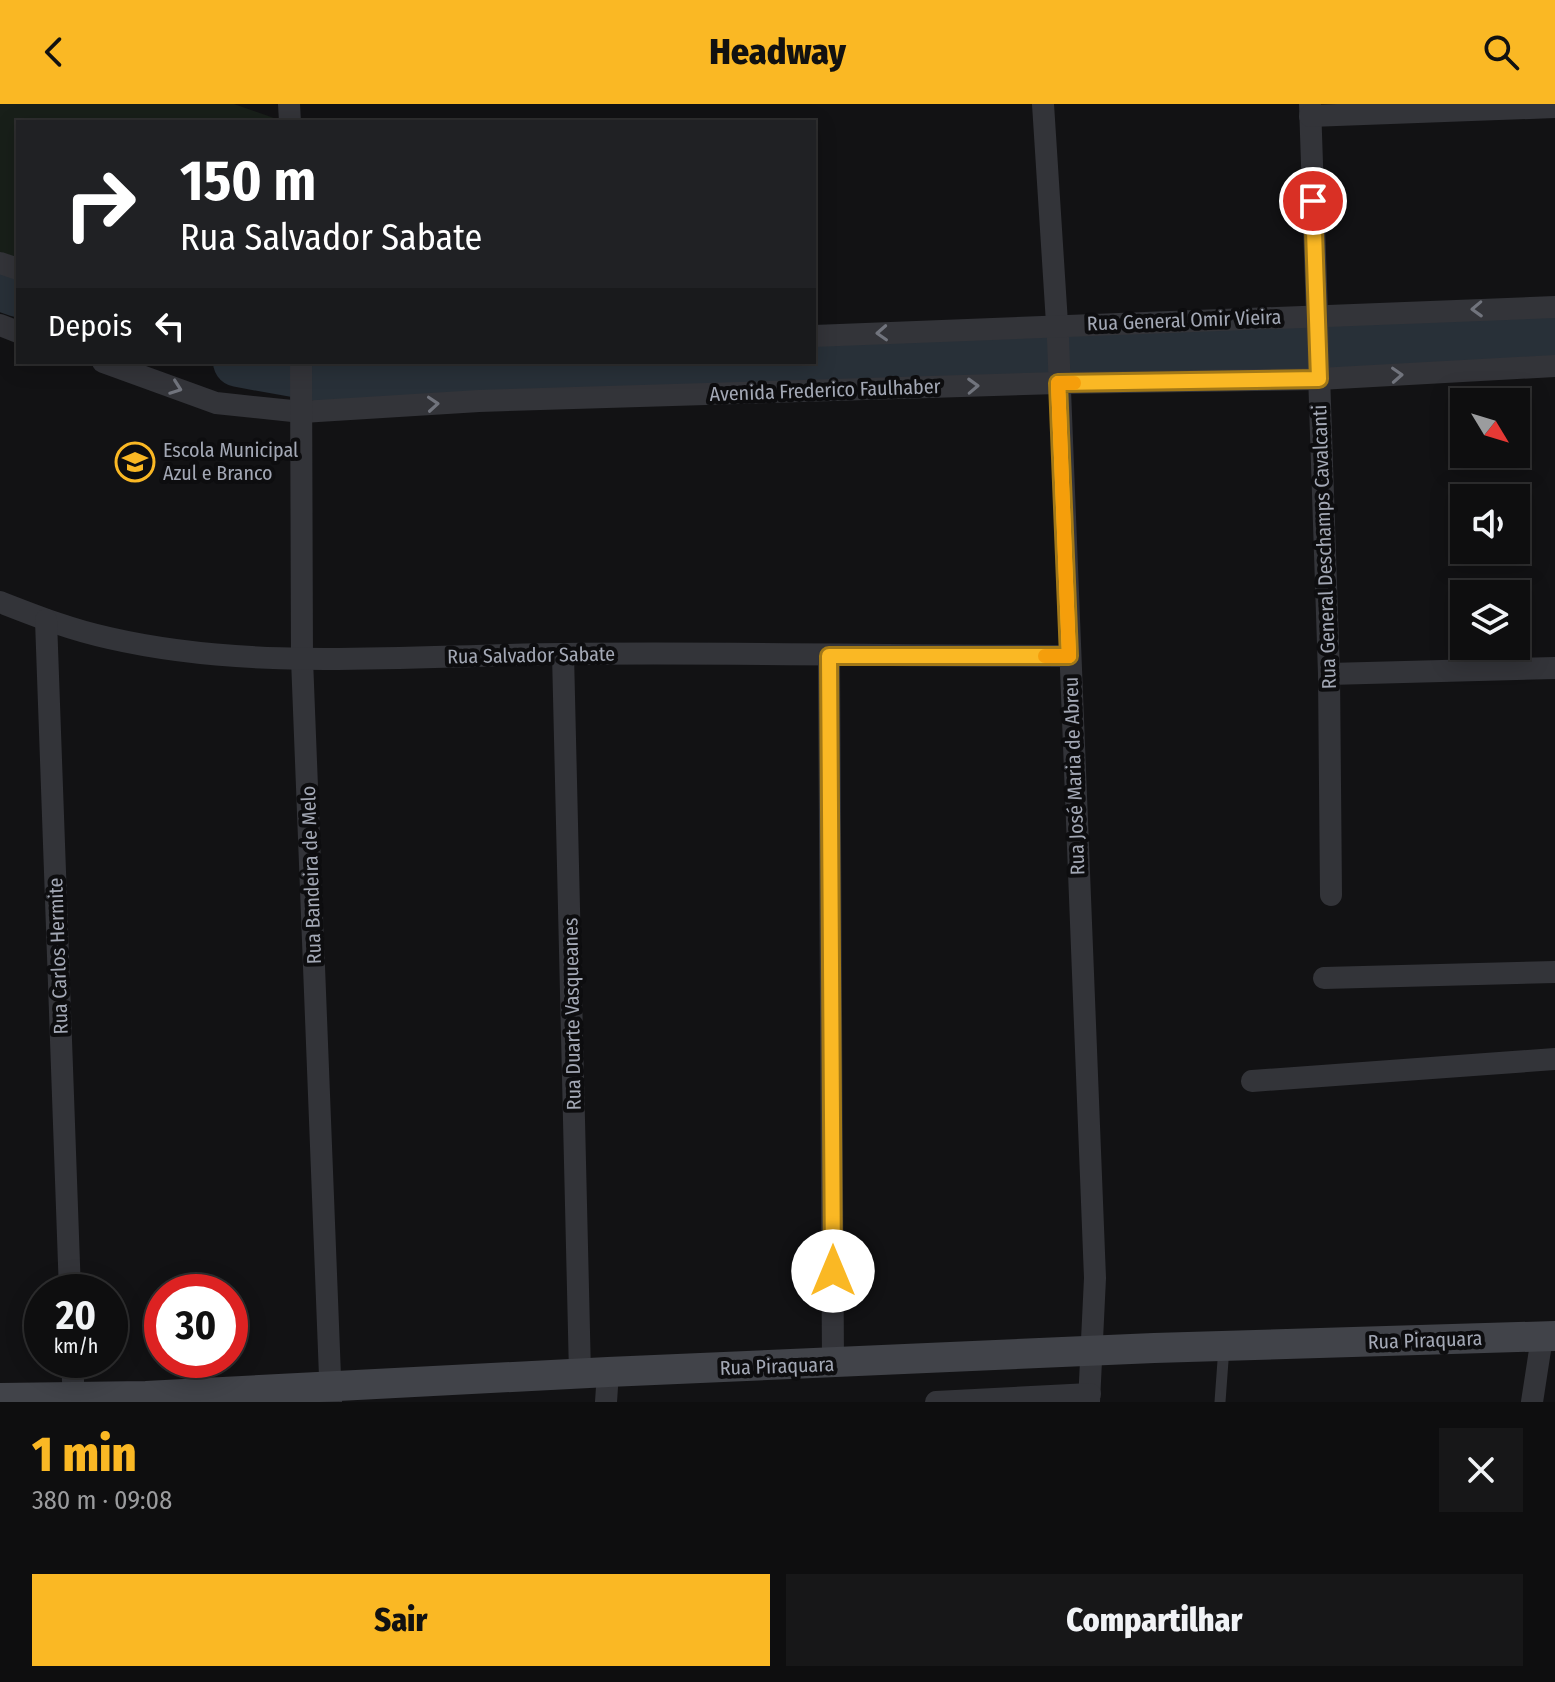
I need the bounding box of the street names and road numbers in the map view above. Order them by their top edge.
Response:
street label: Rua General Omir Vieira [1086,305,1282,335]
street label: Avenida Frederico Faulhaber [709,374,941,406]
street label: Rua General Deschamps Cavalcanti [1307,404,1341,690]
street label: Rua Salvador Sabate [447,642,615,668]
street label: Rua José Maria de Abreu [1059,676,1089,876]
street label: Rua Bandeira de Melo [296,785,326,965]
street label: Rua Carlos Hermite [43,877,73,1035]
street label: Rua Duarte Vasqueanes [558,917,586,1111]
street label: Rua Piraquara [1367,1326,1483,1354]
street label: Rua Piraquara [719,1352,835,1380]

